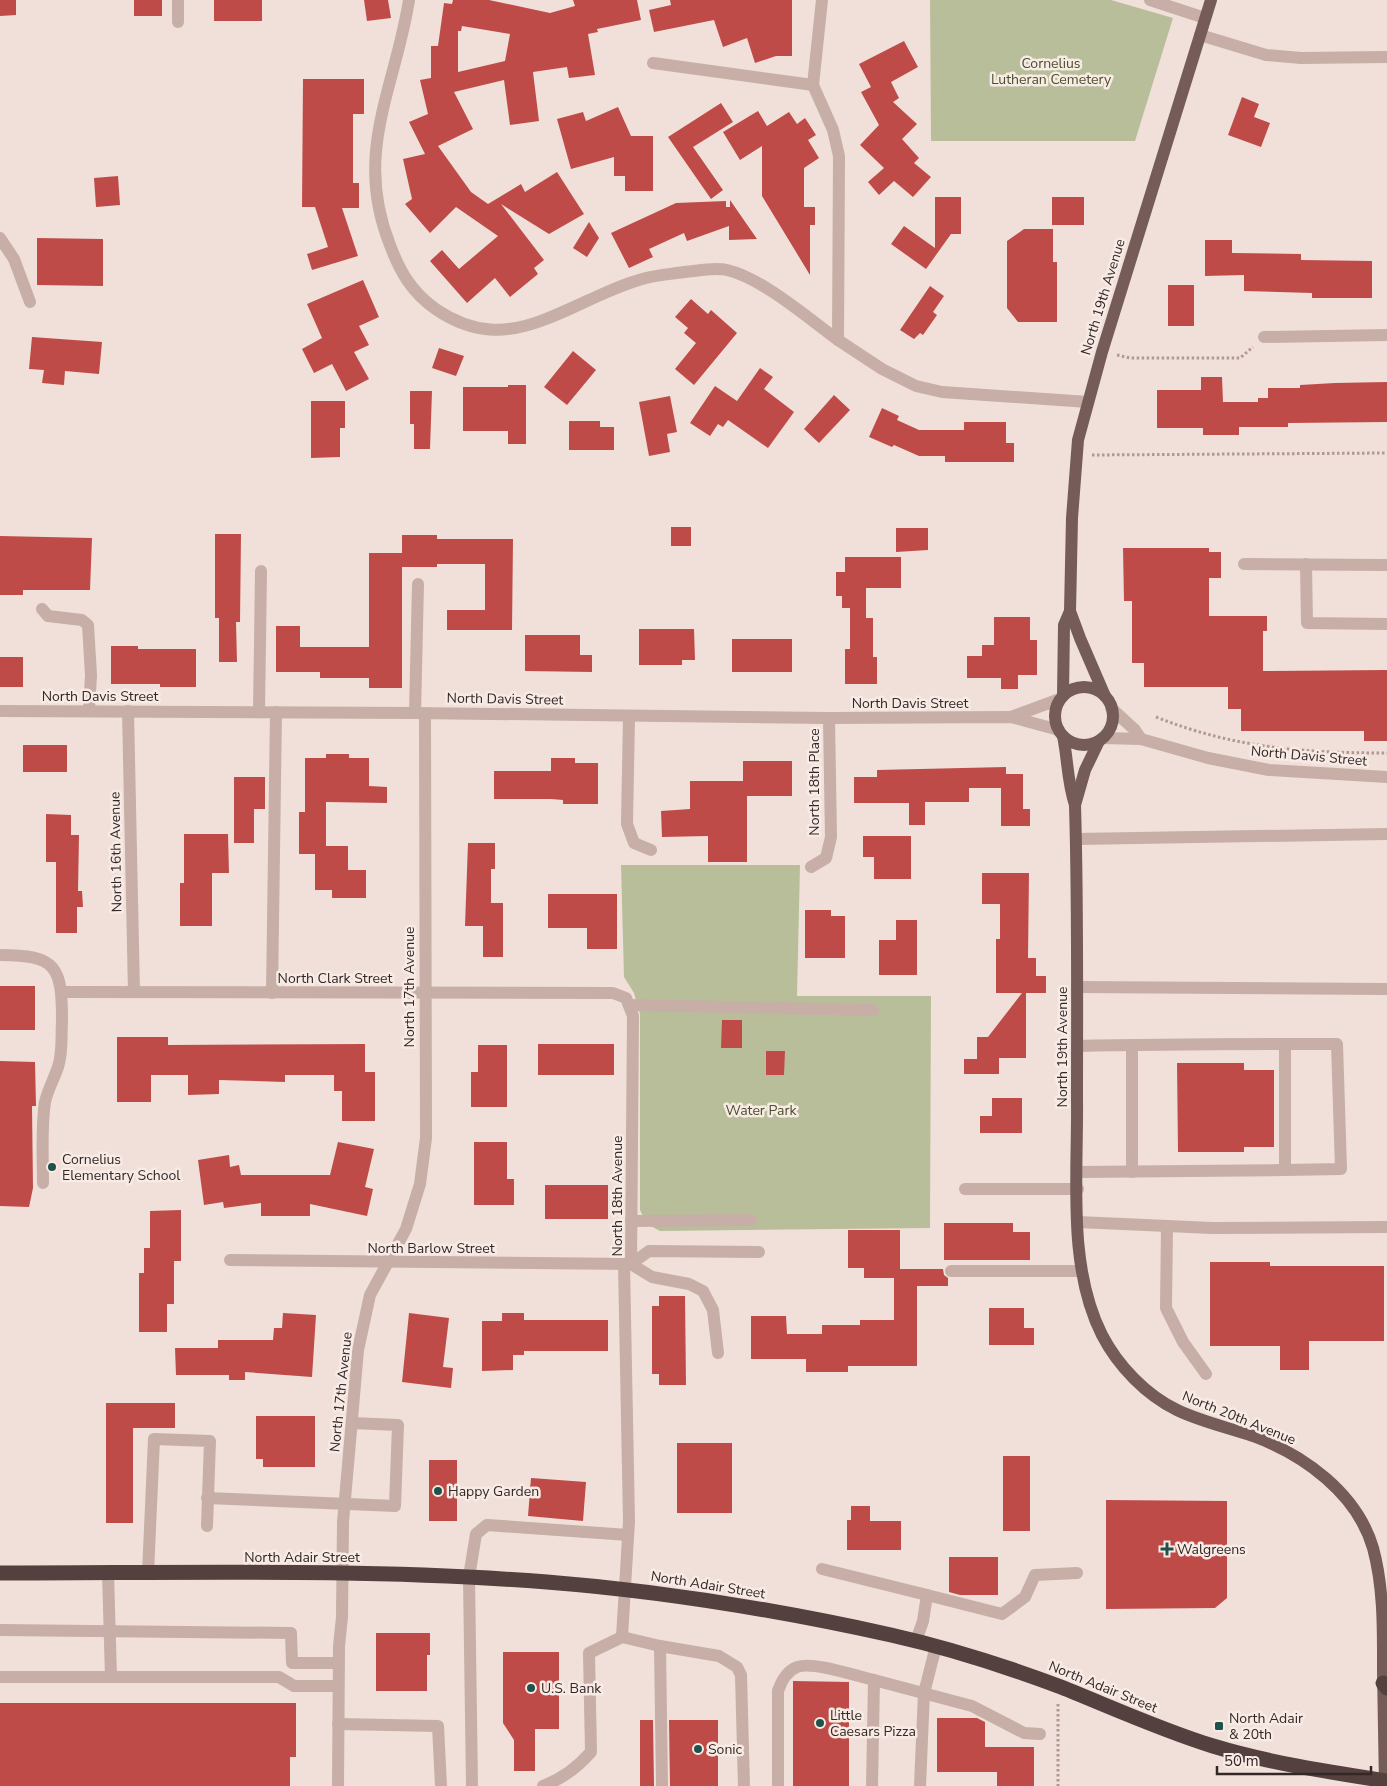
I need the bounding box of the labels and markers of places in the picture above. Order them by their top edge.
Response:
place label: Cornelius Elementary School [62,1150,181,1185]
marker: Cornelius Elementary School [46,1161,58,1173]
place label: Happy Garden [448,1482,539,1501]
marker: Happy Garden [432,1485,444,1497]
place label: Walgreens [1177,1540,1246,1559]
marker: Walgreens [1161,1543,1173,1555]
place label: U.S. Bank [541,1679,602,1698]
marker: U.S. Bank [525,1682,537,1694]
place label: Little Caesars Pizza [830,1706,916,1741]
place label: North Adair & 20th [1229,1709,1303,1744]
marker: Little Caesars Pizza [814,1717,826,1729]
marker: North Adair & 20th [1213,1720,1225,1732]
place label: Sonic [708,1740,743,1759]
marker: Sonic [692,1743,704,1755]

